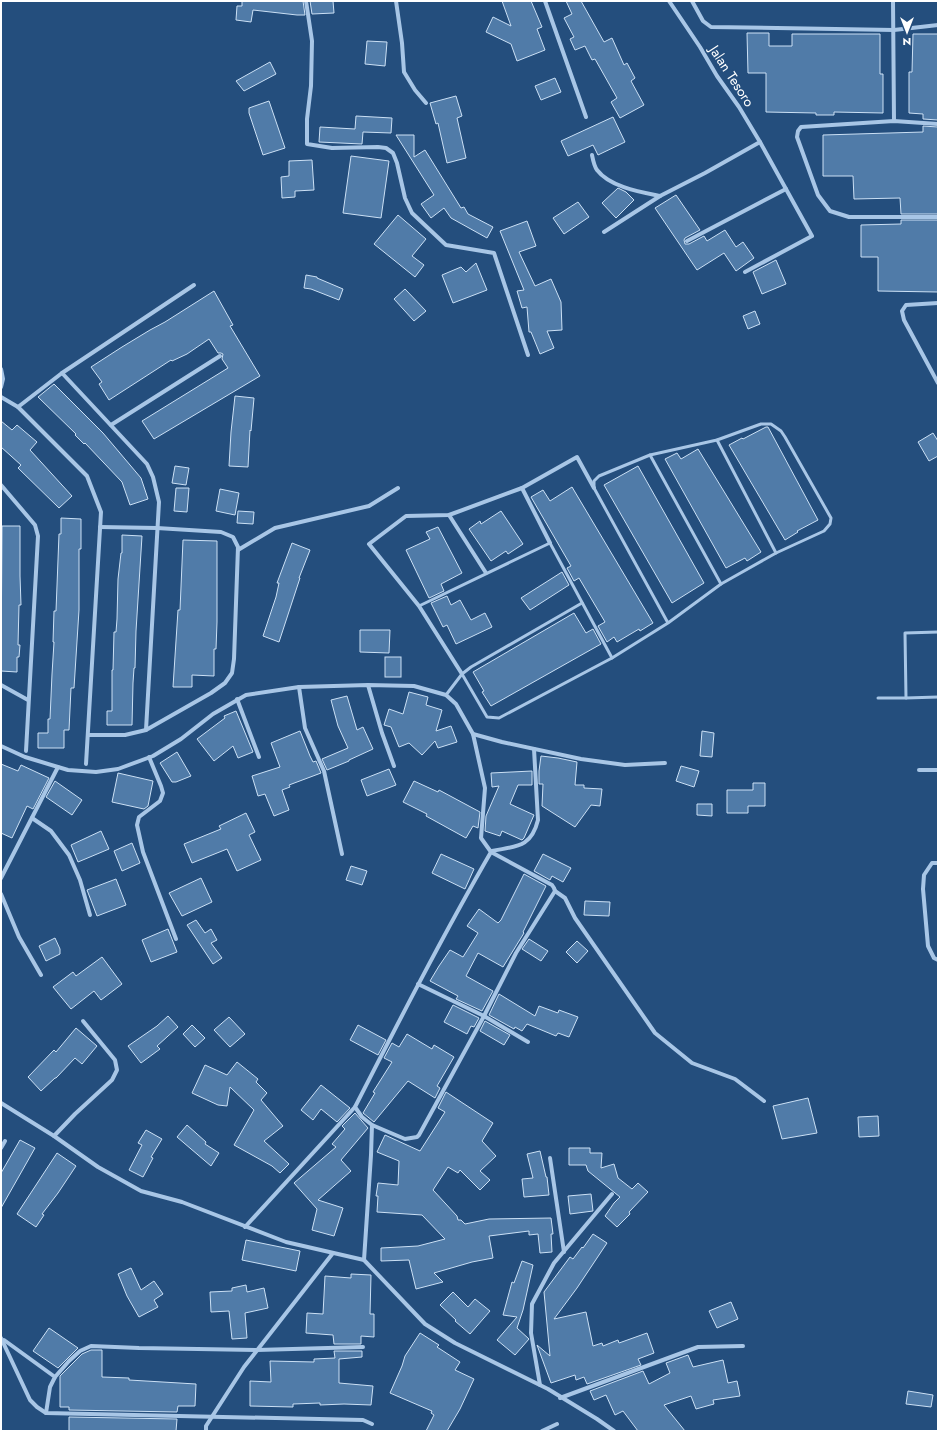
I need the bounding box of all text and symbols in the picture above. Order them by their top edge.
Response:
north arrow [887,12,927,52]
text: N [903,34,911,50]
street label: Jalan Tesoro [704,40,759,111]

